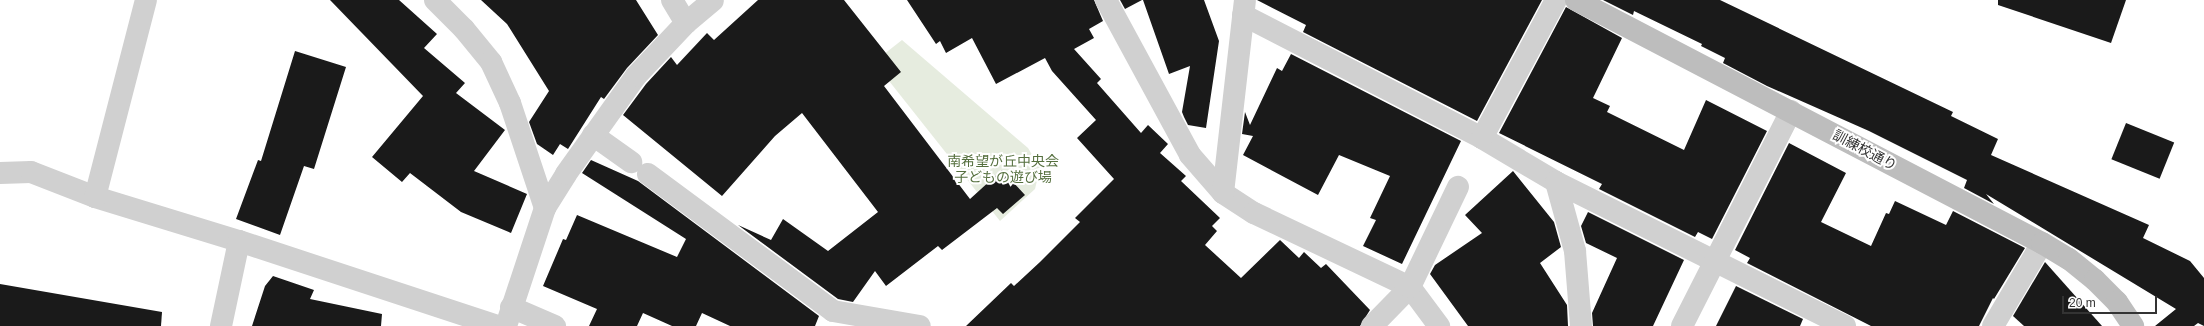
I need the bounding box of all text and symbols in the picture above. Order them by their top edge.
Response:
street label: 訓練校通り [1830,126,1900,174]
park label: 南希望が丘中央会 子どもの遊び場 [947,153,1059,186]
scale bar [2064,288,2159,314]
text: 20 m [2069,296,2096,310]

